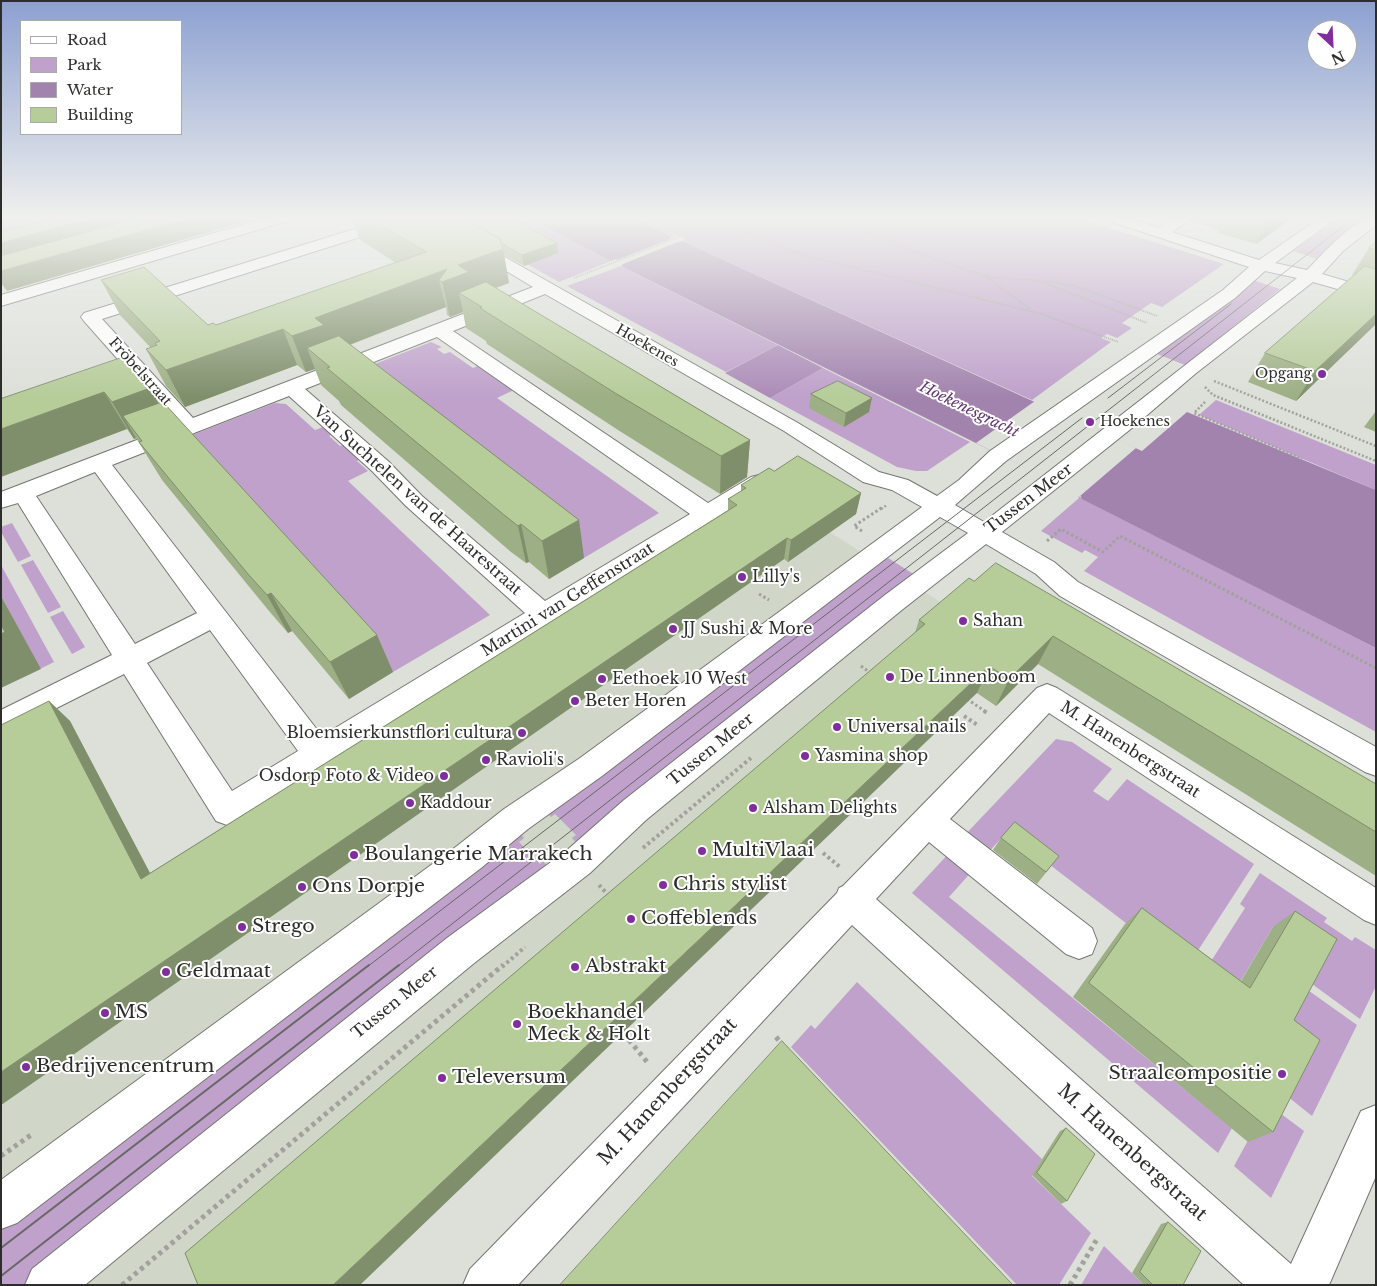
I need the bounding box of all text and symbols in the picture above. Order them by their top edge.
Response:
legend [20,20,182,135]
north arrow [1307,20,1357,70]
text: Road [67,30,107,49]
text: N [1328,47,1348,69]
text: Park [67,55,102,74]
text: Water [67,80,113,99]
text: Building [67,105,133,124]
street label: Hoekenes [613,321,681,371]
street label: Fröbelstraat [105,335,175,409]
place label: Opgang [1255,366,1312,382]
marker: Opgang [1316,368,1328,380]
water label: Hoekenesgracht [916,378,1022,442]
street label: Van Suchtelen van de Haarestraat [309,402,525,600]
place label: Hoekenes [1100,414,1170,430]
marker: Hoekenes [1084,416,1096,428]
street label: Tussen Meer [981,460,1077,538]
street label: Martini van Geffenstraat [478,539,658,661]
place label: Lilly's [752,567,800,587]
marker: Lilly's [736,571,748,583]
place label: Sahan [973,611,1023,631]
marker: Sahan [957,615,969,627]
place label: JJ Sushi & More [683,619,812,639]
marker: JJ Sushi & More [667,623,679,635]
place label: De Linnenboom [900,667,1036,687]
place label: Eethoek 10 West [612,669,747,689]
marker: De Linnenboom [884,671,896,683]
marker: Eethoek 10 West [596,673,608,685]
place label: Beter Horen [585,691,686,711]
marker: Beter Horen [569,695,581,707]
street label: M. Hanenbergstraat [1057,698,1203,802]
street label: Tussen Meer [664,710,758,790]
place label: Universal nails [847,717,967,737]
marker: Universal nails [831,721,843,733]
place label: Bloemsierkunstflori cultura [287,723,512,743]
marker: Bloemsierkunstflori cultura [516,727,528,739]
place label: Yasmina shop [815,746,928,766]
place label: Ravioli's [496,750,564,770]
marker: Yasmina shop [799,750,811,762]
marker: Ravioli's [480,754,492,766]
place label: Osdorp Foto & Video [259,766,434,786]
marker: Osdorp Foto & Video [438,770,450,782]
place label: Kaddour [420,793,492,813]
marker: Kaddour [404,797,416,809]
place label: Alsham Delights [763,798,897,818]
marker: Alsham Delights [747,802,759,814]
place label: MultiVlaai [712,840,814,862]
place label: Boulangerie Marrakech [364,844,593,866]
marker: MultiVlaai [696,845,708,857]
marker: Boulangerie Marrakech [348,849,360,861]
place label: Chris stylist [673,874,787,896]
place label: Ons Dorpje [312,876,425,898]
marker: Chris stylist [657,879,669,891]
marker: Ons Dorpje [296,881,308,893]
place label: Coffeblends [641,908,757,930]
marker: Coffeblends [625,913,637,925]
place label: Strego [252,916,315,938]
marker: Strego [236,921,248,933]
place label: Abstrakt [585,956,666,978]
place label: Geldmaat [176,961,271,983]
marker: Abstrakt [569,961,581,973]
street label: Tussen Meer [348,963,442,1043]
marker: Geldmaat [160,966,172,978]
place label: MS [115,1002,148,1024]
place label: Boekhandel Meck & Holt [527,1002,650,1046]
marker: MS [99,1007,111,1019]
street label: M. Hanenbergstraat [594,1014,742,1170]
marker: Boekhandel Meck & Holt [511,1018,523,1030]
place label: Bedrijvencentrum [36,1056,214,1078]
marker: Bedrijvencentrum [20,1061,32,1073]
place label: Straalcompositie [1108,1063,1272,1085]
place label: Televersum [452,1067,566,1089]
marker: Straalcompositie [1276,1068,1288,1080]
marker: Televersum [436,1072,448,1084]
street label: M. Hanenbergstraat [1053,1080,1211,1226]

